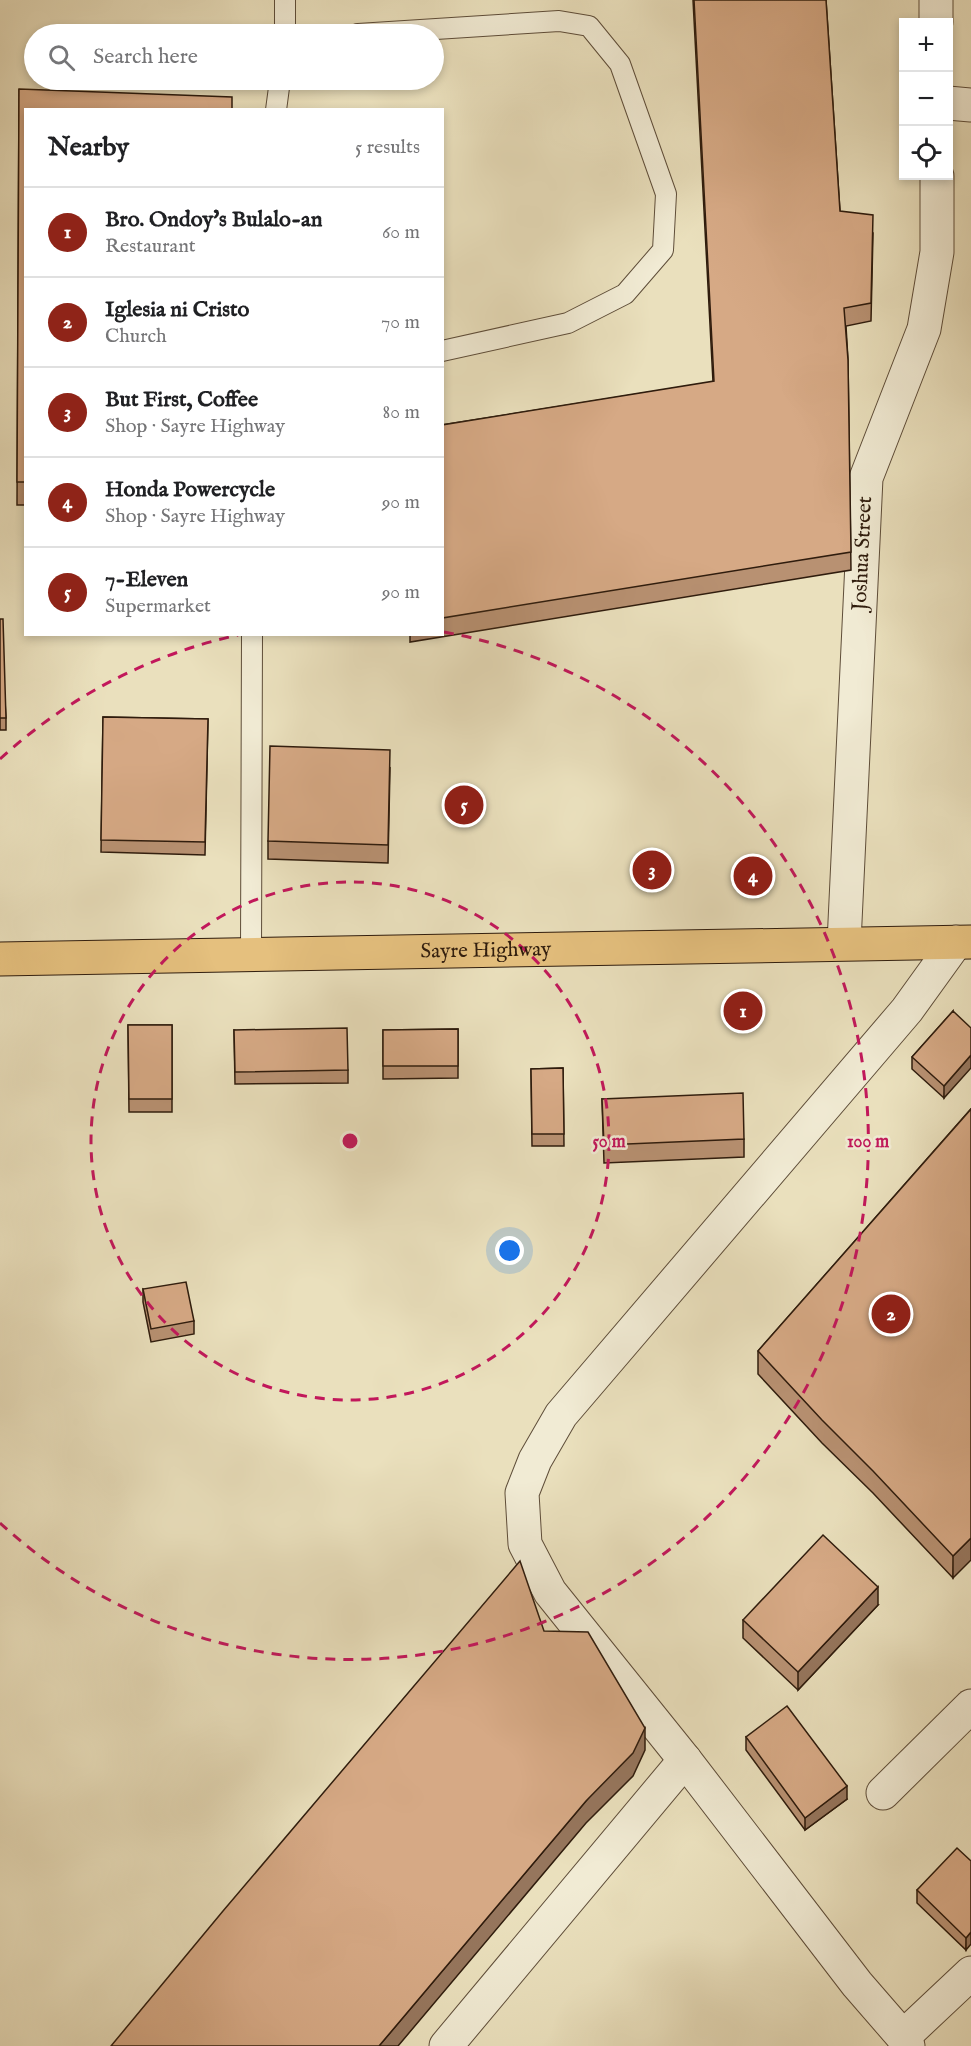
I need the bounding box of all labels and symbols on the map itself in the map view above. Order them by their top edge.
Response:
street label: Joshua Street [846,496,879,613]
pin: 5 [444,782,484,828]
pin: 3 [632,848,672,892]
pin: 4 [734,854,772,898]
street label: Sayre Highway [420,936,552,965]
pin: 1 [724,988,762,1034]
centre of rings [340,1131,360,1151]
text: 50 m [592,1131,626,1154]
text: 100 m [847,1131,889,1154]
your location [495,1236,524,1265]
pin: 2 [872,1292,910,1336]

